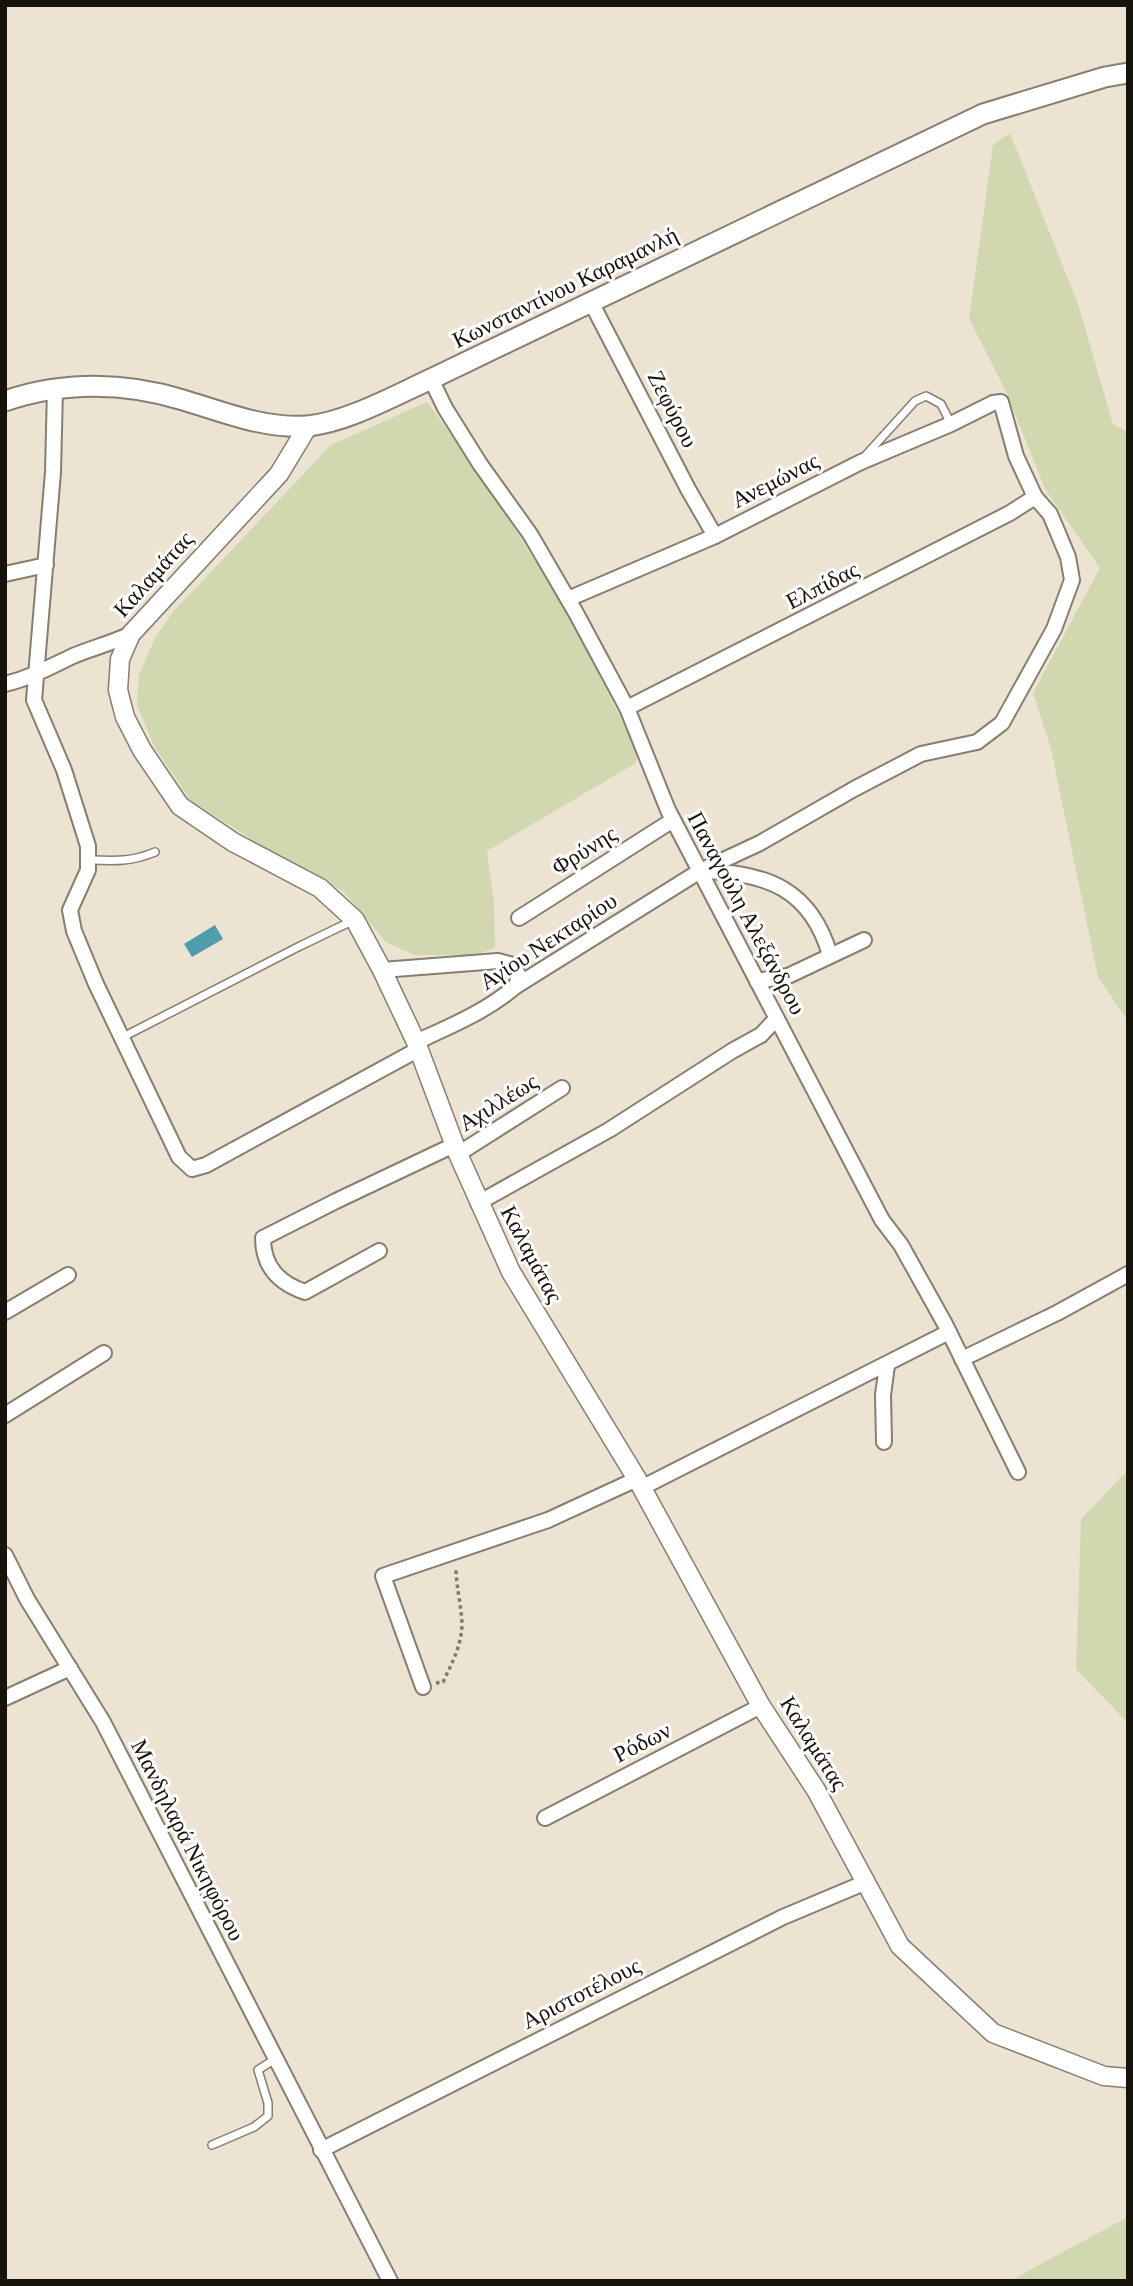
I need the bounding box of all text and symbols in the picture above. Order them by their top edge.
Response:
street label: Κωνσταντίνου Καραμανλή [448,221,682,353]
street label: Ζεφύρου [643,366,703,452]
street label: Ανεμώνας [727,447,823,513]
street label: Καλαμάτας [108,526,198,622]
street label: Ελπίδας [781,556,863,614]
street label: Παναγούλη Αλεξάνδρου [682,807,812,1019]
street label: Φρύνης [547,820,621,880]
street label: Αγίου Νεκταρίου [475,887,621,995]
street label: Αχιλλέως [454,1068,542,1136]
street label: Καλαμάτας [496,1201,568,1307]
street label: Καλαμάτας [775,1691,853,1795]
street label: Ρόδων [609,1717,675,1767]
street label: Μανδηλαρά Νικηφόρου [126,1735,250,1945]
street label: Αριστοτέλους [517,1952,645,2034]

